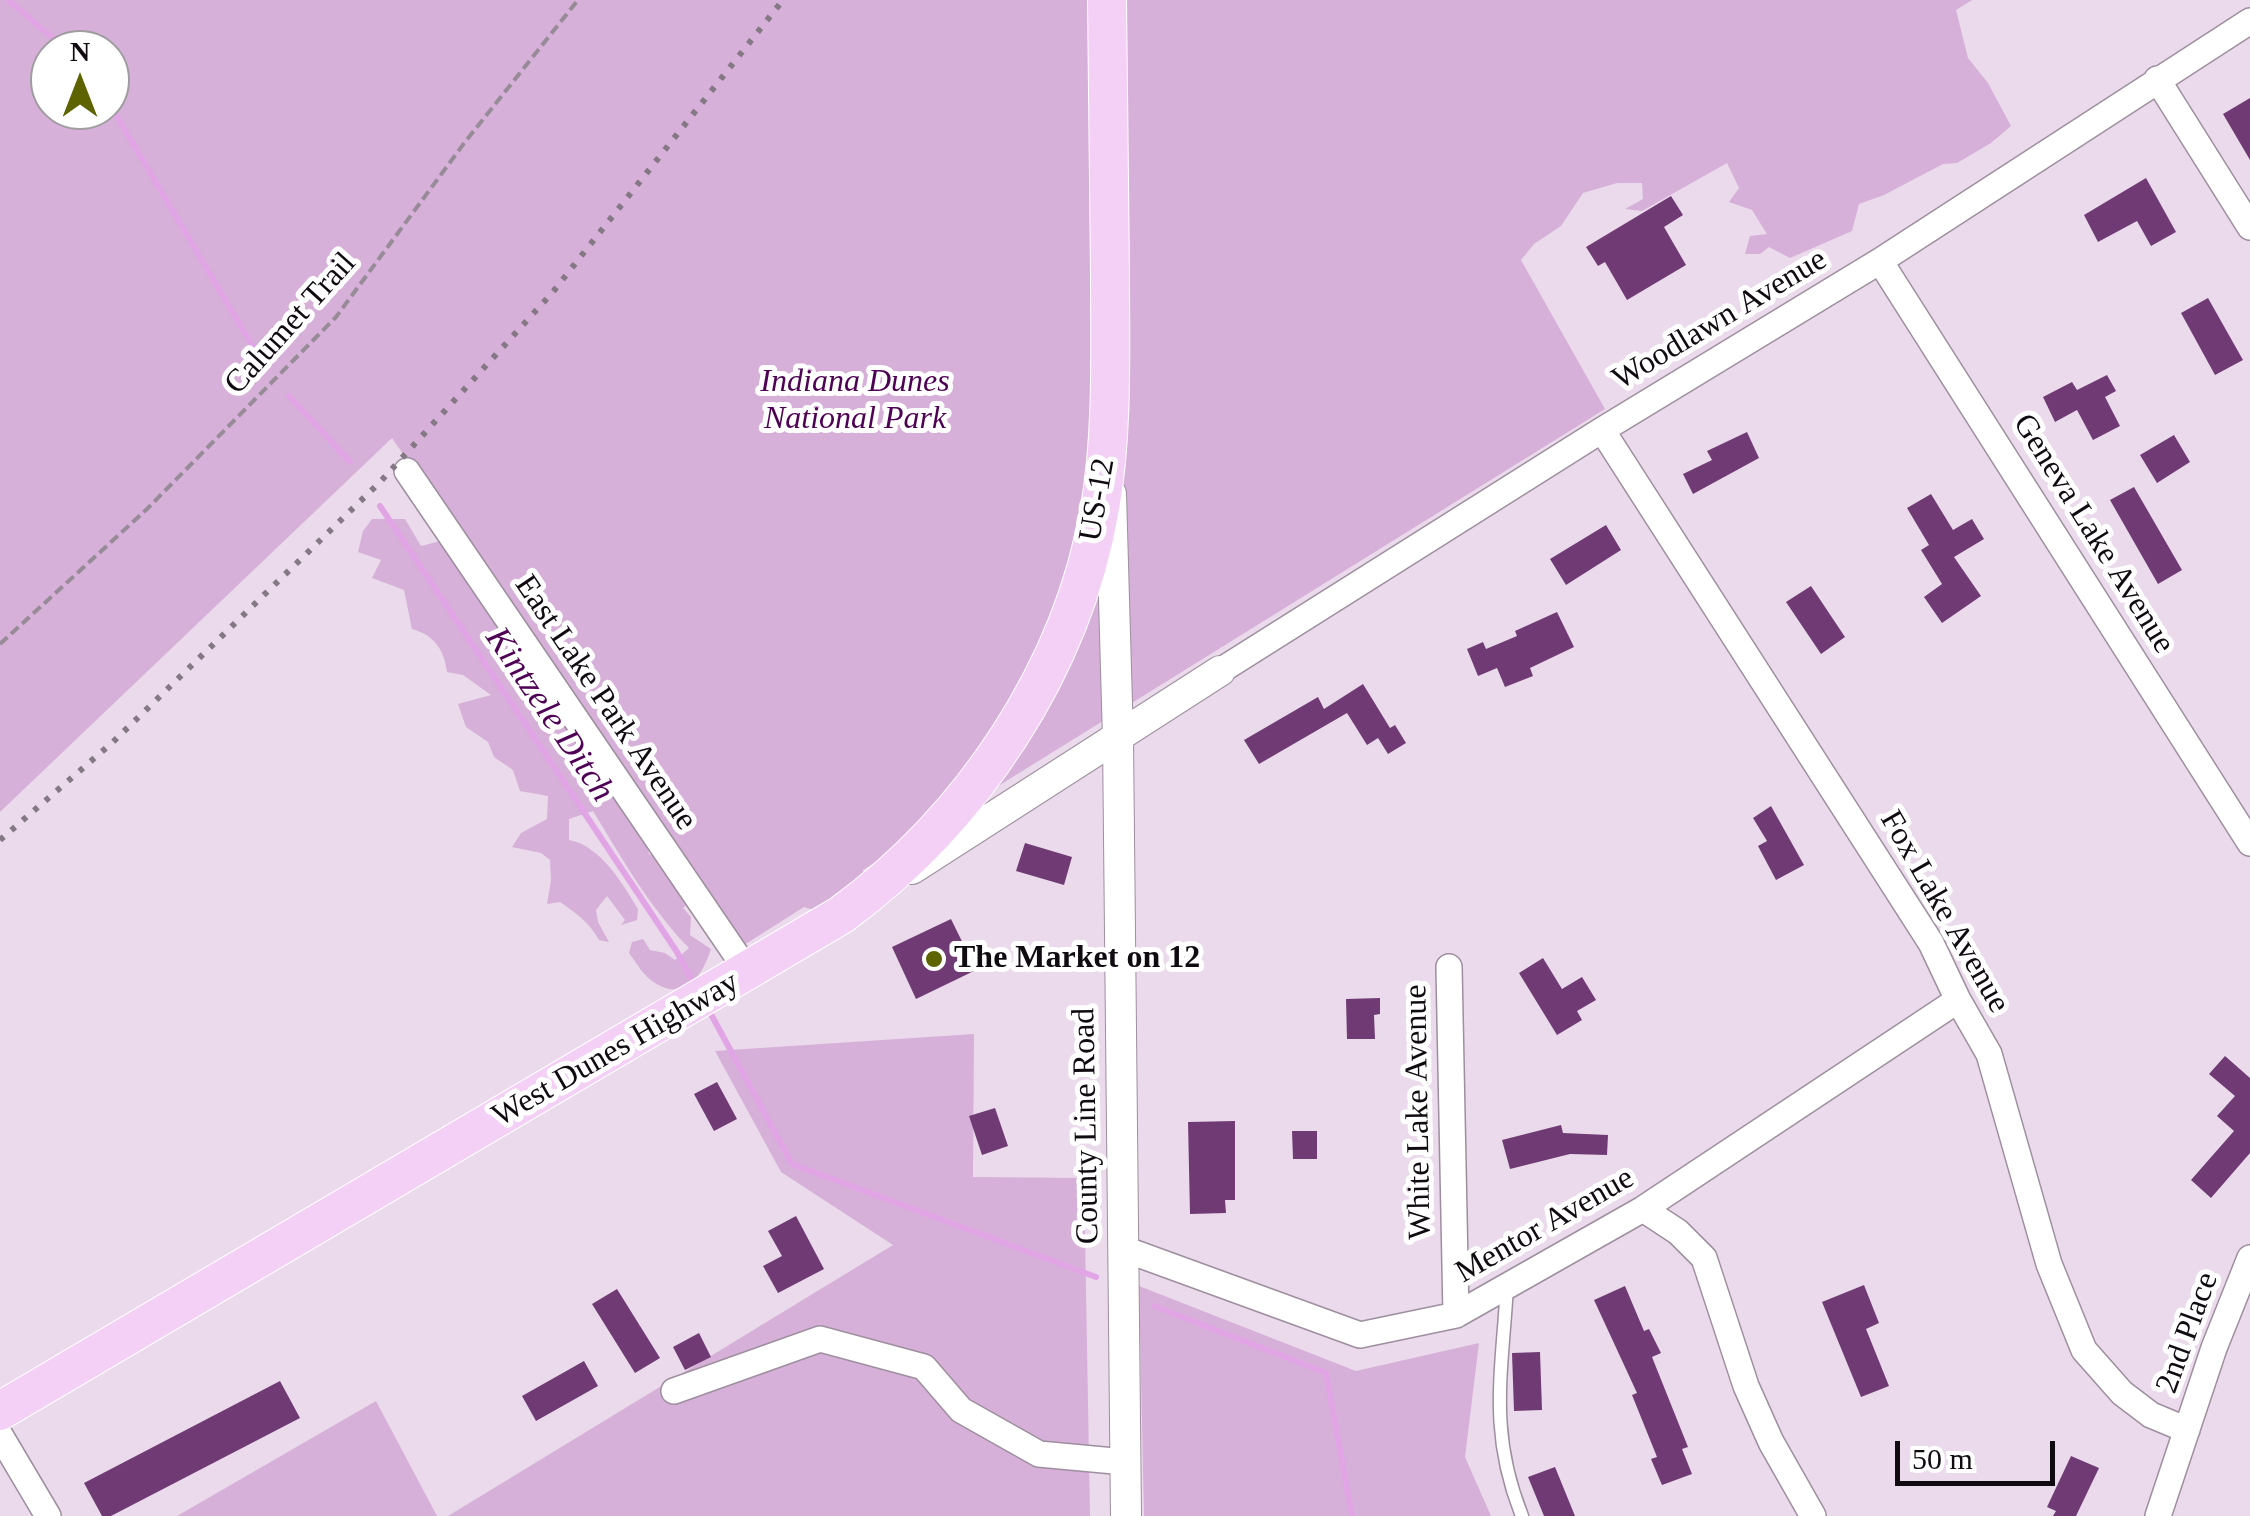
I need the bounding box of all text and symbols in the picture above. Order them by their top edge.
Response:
north arrow [30,30,130,130]
text: N [70,36,90,67]
street label: Woodlawn Avenue [1606,241,1834,399]
street label: Calumet Trail [217,245,365,403]
park label: Indiana Dunes National Park [760,364,950,439]
street label: Geneva Lake Avenue [2004,407,2182,661]
street label: US-12 [1072,456,1124,544]
street label: East Lake Park Avenue [506,568,704,838]
water label: Kintzele Ditch [475,620,623,810]
street label: Fox Lake Avenue [1871,804,2017,1020]
place label: The Market on 12 [954,940,1200,978]
marker: The Market on 12 [923,948,945,970]
street label: West Dunes Highway [486,964,746,1136]
street label: White Lake Avenue [1398,984,1440,1240]
street label: County Line Road [1066,1007,1108,1245]
street label: Mentor Avenue [1449,1160,1641,1292]
street label: 2nd Place [2149,1268,2227,1398]
scale bar [1900,1421,2060,1483]
text: 50 m [1912,1442,1973,1475]

